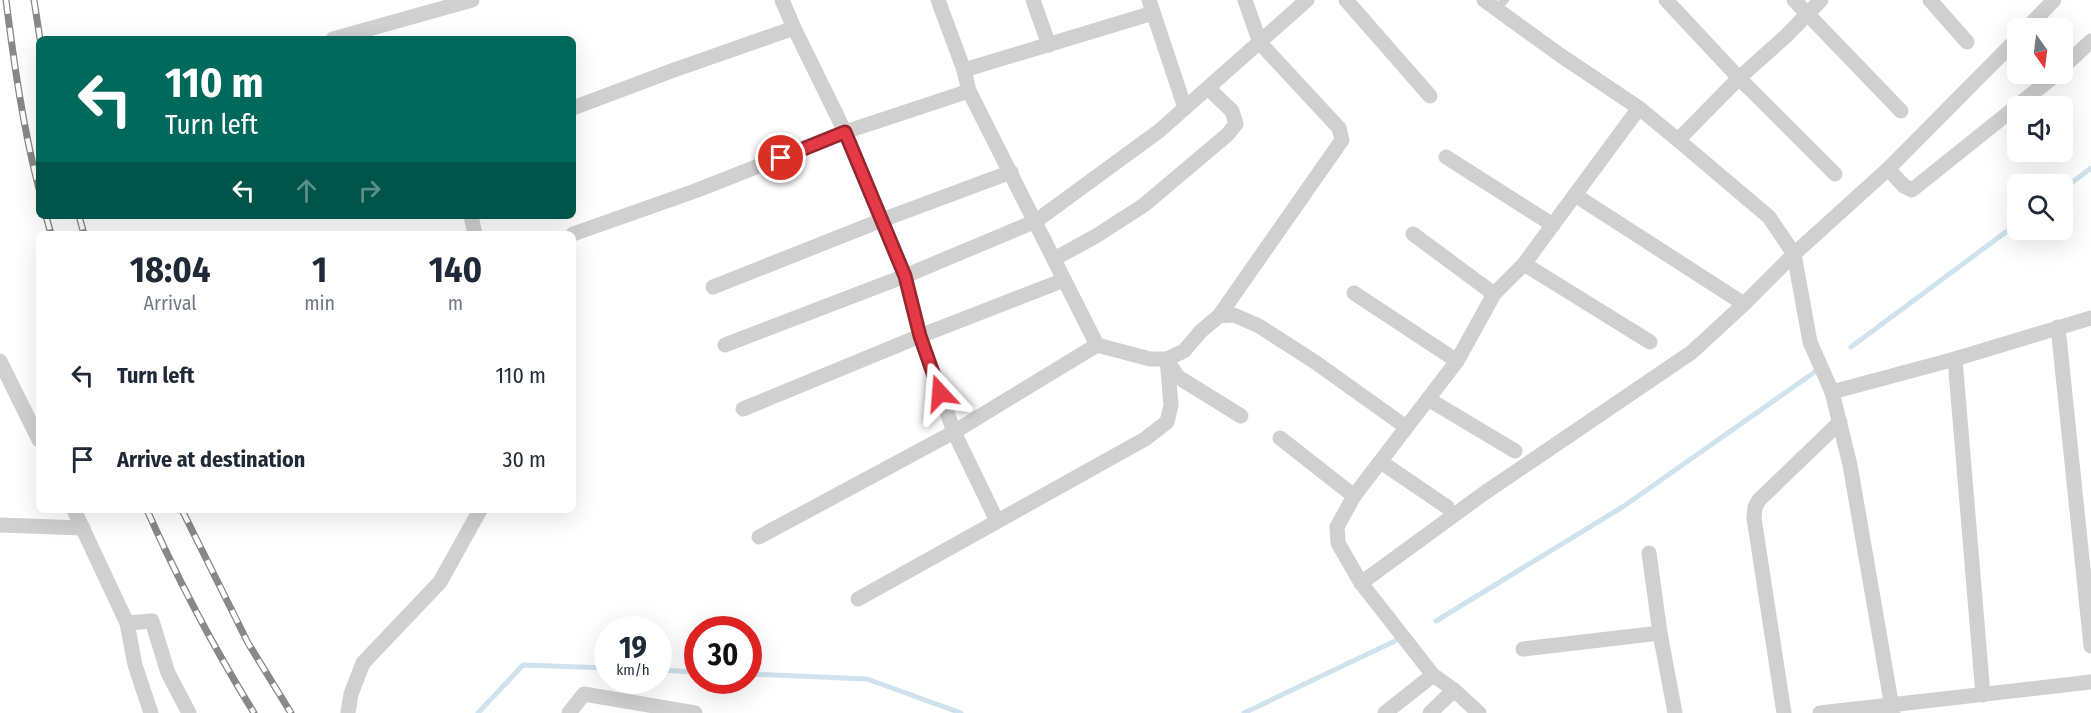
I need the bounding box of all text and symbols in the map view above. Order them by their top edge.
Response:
north arrow [2007,18,2073,84]
map controls [2007,18,2073,240]
text: 110 m [165,58,264,108]
icon: left [66,60,144,138]
button: sound [2007,96,2073,162]
text: Turn left [165,109,258,141]
pin [755,132,806,183]
icon: arrive [764,141,797,174]
icon: left [227,174,260,207]
icon: ahead [290,174,323,207]
icon: right [353,174,386,207]
button: search [2007,174,2073,240]
text: 18:04 [130,248,210,292]
text: 1 [312,248,327,292]
text: 140 [429,248,482,292]
text: Arrival [144,291,197,315]
text: min [304,291,335,315]
text: m [448,291,463,315]
icon: left [66,359,99,392]
position arrow [908,361,972,425]
text: Turn left [117,362,195,389]
text: 110 m [496,362,546,389]
icon: arrive [66,443,99,476]
text: Arrive at destination [117,446,305,473]
text: 30 m [503,446,546,473]
speed limit sign: 30 [684,616,762,694]
text: 19 [619,630,647,666]
text: km/h [616,661,650,679]

